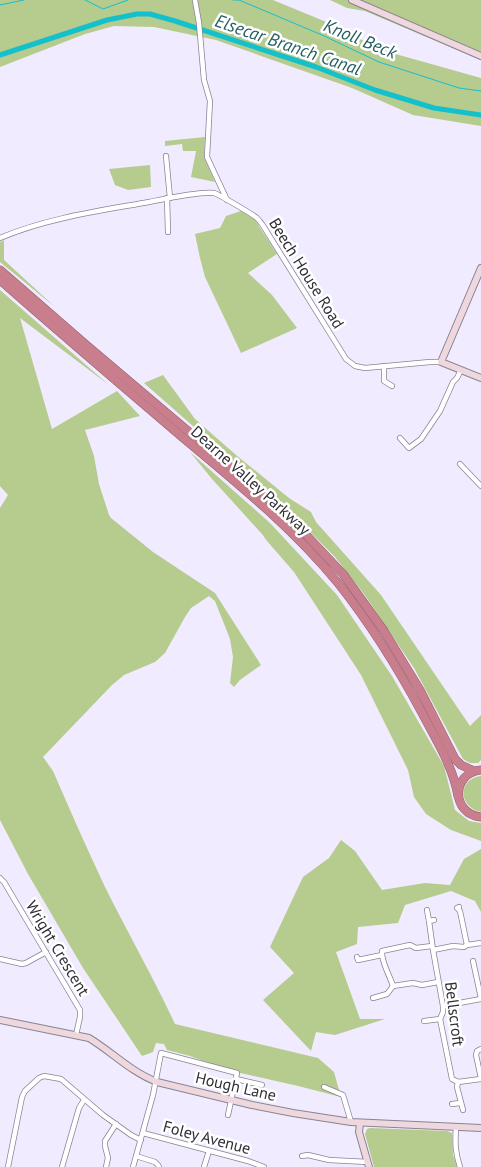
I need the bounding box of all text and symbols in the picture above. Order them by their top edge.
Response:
water label: Elsecar Branch Canal [212,9,364,80]
water label: Knoll Beck [320,13,401,64]
street label: Beech House Road [265,214,349,332]
street label: Dearne Valley Parkway [187,421,315,539]
street label: Wright Crescent [22,897,95,1000]
street label: Bellscroft [441,981,469,1048]
street label: Hough Lane [194,1067,278,1105]
street label: Foley Avenue [161,1116,253,1158]

